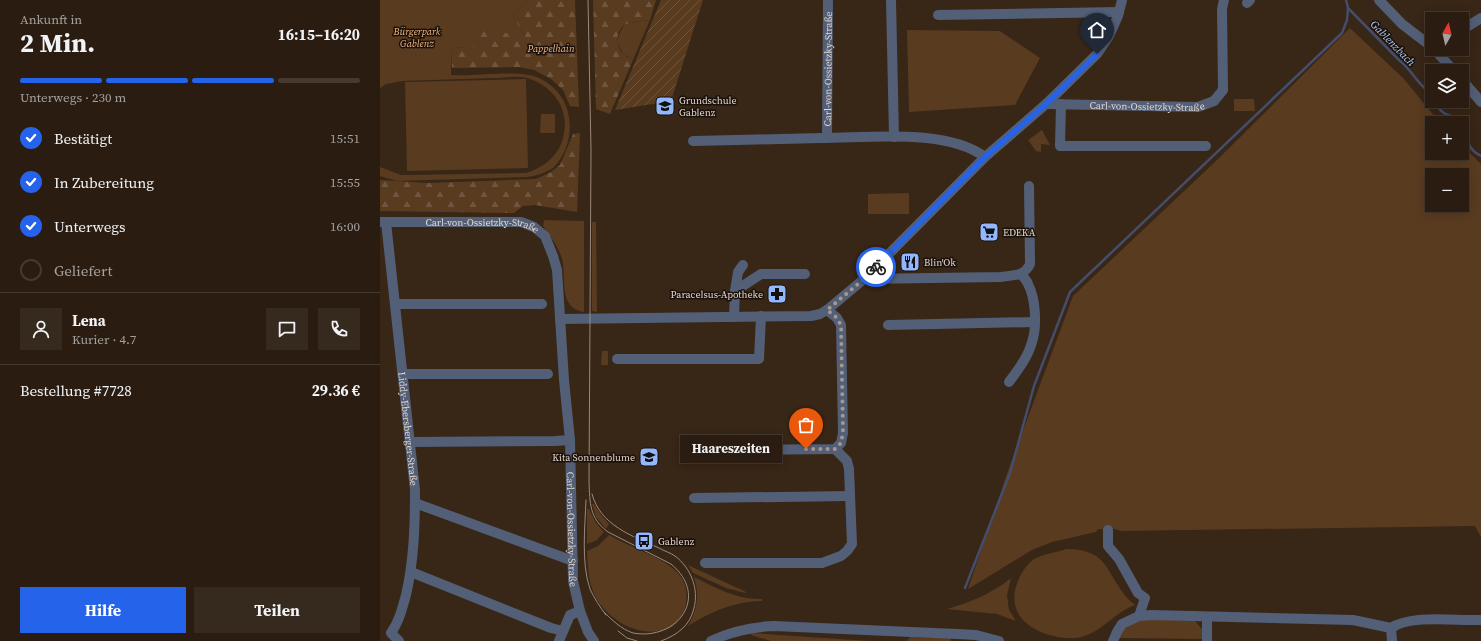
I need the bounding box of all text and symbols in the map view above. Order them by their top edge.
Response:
text: Ankunft in [20,11,82,28]
street label: Carl-von-Ossietzky-Straße [821,11,835,127]
north arrow [1425,12,1469,56]
map controls [1425,12,1469,212]
pin [1080,13,1114,54]
water label: Gablenzbach [1367,17,1418,70]
icon: home [1086,19,1108,41]
text: 16:15–16:20 [278,24,360,45]
text: 2 Min. [20,25,95,61]
park label: Bürgerpark Gablenz [392,25,441,50]
park label: Pappelhain [526,42,575,55]
button: layers [1425,64,1469,108]
text: Unterwegs · 230 m [20,89,126,106]
place label: Grundschule Gablenz [679,94,737,119]
school or university icon: Grundschule Gablenz [654,95,676,117]
street label: Carl-von-Ossietzky-Straße [1089,99,1207,114]
button: + [1425,116,1469,160]
icon: check [20,127,42,149]
text: Bestätigt [54,128,112,149]
text: 15:51 [330,130,360,147]
button: − [1425,168,1469,212]
icon: check [20,171,42,193]
text: In Zubereitung [54,172,154,193]
text: 15:55 [330,174,360,191]
icon: check [20,215,42,237]
text: Unterwegs [54,216,126,237]
street label: Carl-von-Ossietzky-Straße [426,216,542,236]
text: 16:00 [330,218,360,235]
supermarket icon: EDEKA [978,221,1000,243]
place label: EDEKA [1003,226,1036,239]
courier [856,247,896,287]
restaurant icon: Blin'Ok [899,251,921,273]
icon: bike [865,256,887,278]
place label: Blin'Ok [924,256,956,269]
text: Geliefert [54,260,112,281]
pharmacy icon: Paracelsus-Apotheke [766,283,788,305]
place label: Paracelsus-Apotheke [670,288,763,301]
button: person [20,308,62,350]
button: chat [266,308,308,350]
button: phone [318,308,360,350]
text: Lena [72,310,106,331]
text: Kurier · 4.7 [72,331,136,348]
street label: Liddy-Ebersberger-Straße [395,371,421,486]
text: Bestellung #7728 [20,380,132,401]
text: 29.36 € [312,380,360,401]
pin [789,408,823,449]
icon: bag [795,414,817,436]
callout: Haareszeiten [680,435,782,463]
text: Haareszeiten [692,440,770,457]
school or university icon: Kita Sonnenblume [638,446,660,468]
place label: Kita Sonnenblume [552,451,635,464]
street label: Carl-von-Ossietzky-Straße [564,472,580,588]
bus stop icon: Gablenz [633,530,655,552]
place label: Gablenz [658,535,695,548]
button: Hilfe [20,587,186,633]
button: Teilen [194,587,360,633]

